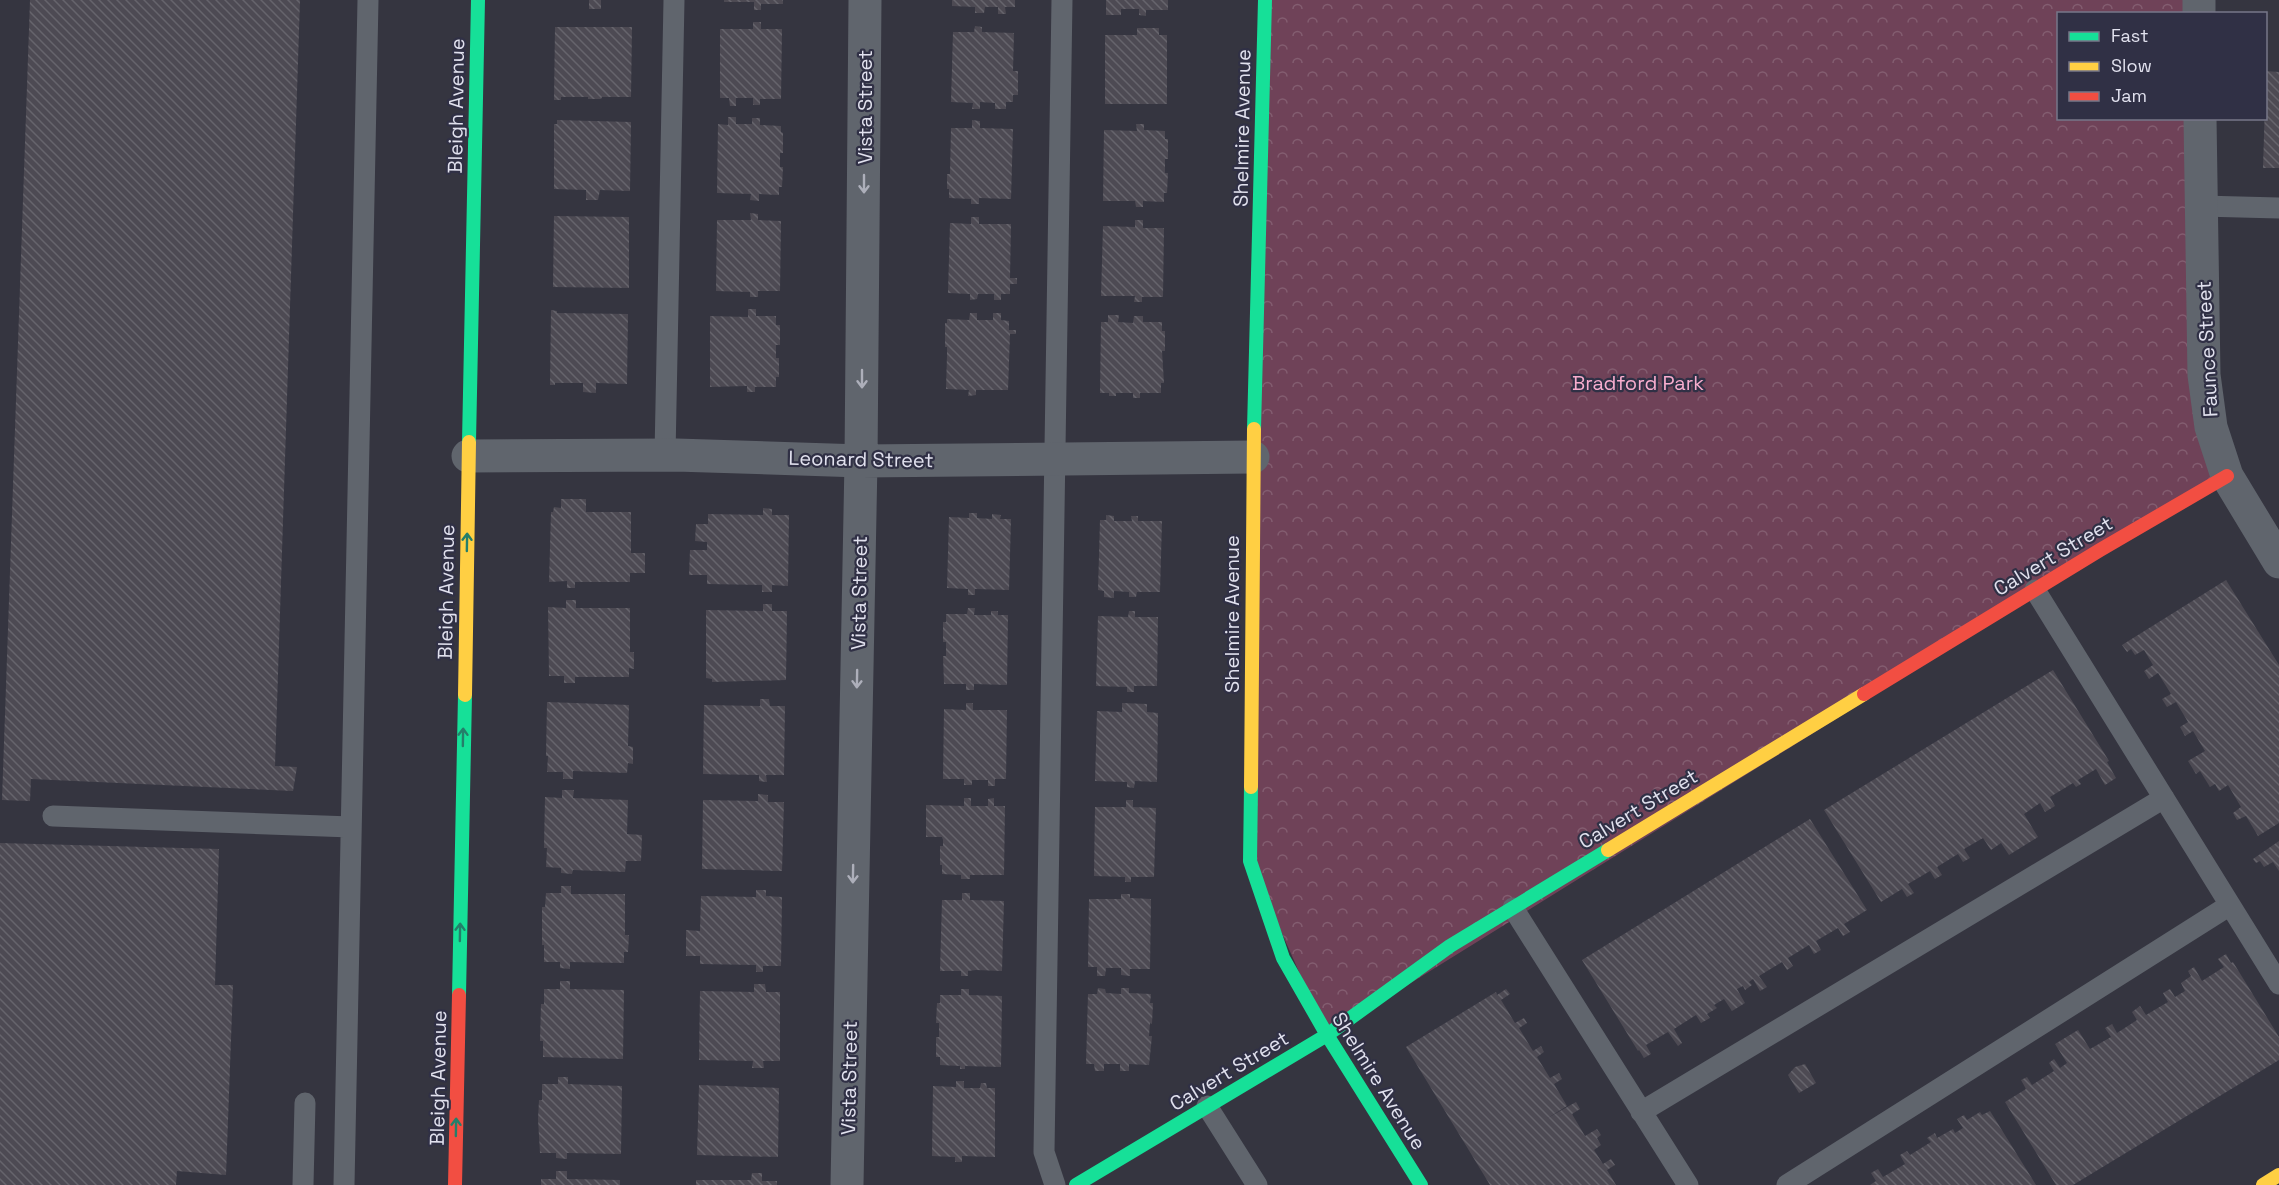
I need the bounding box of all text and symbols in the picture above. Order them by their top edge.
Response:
legend [2057,12,2267,120]
text: Fast [2111,24,2148,47]
street label: Bleigh Avenue [442,38,470,174]
street label: Shelmire Avenue [1228,49,1256,207]
street label: Vista Street [852,50,878,164]
text: Slow [2111,54,2152,77]
text: Jam [2111,84,2147,107]
one-way arrow [858,174,870,194]
street label: Faunce Street [2190,280,2224,418]
one-way arrow [856,369,868,389]
park label: Bradford Park [1572,370,1704,396]
street label: Leonard Street [788,445,934,473]
street label: Calvert Street [1989,510,2117,602]
street label: Bleigh Avenue [432,524,460,660]
one-way arrow [461,532,473,552]
street label: Shelmire Avenue [1219,535,1245,693]
street label: Vista Street [845,536,873,650]
one-way arrow [851,669,863,689]
one-way arrow [457,727,469,747]
street label: Calvert Street [1574,763,1702,855]
one-way arrow [847,864,859,884]
one-way arrow [454,922,466,942]
street label: Shelmire Avenue [1326,1007,1432,1155]
street label: Bleigh Avenue [424,1010,452,1146]
street label: Vista Street [835,1021,863,1135]
street label: Calvert Street [1165,1025,1293,1117]
one-way arrow [451,1117,462,1137]

